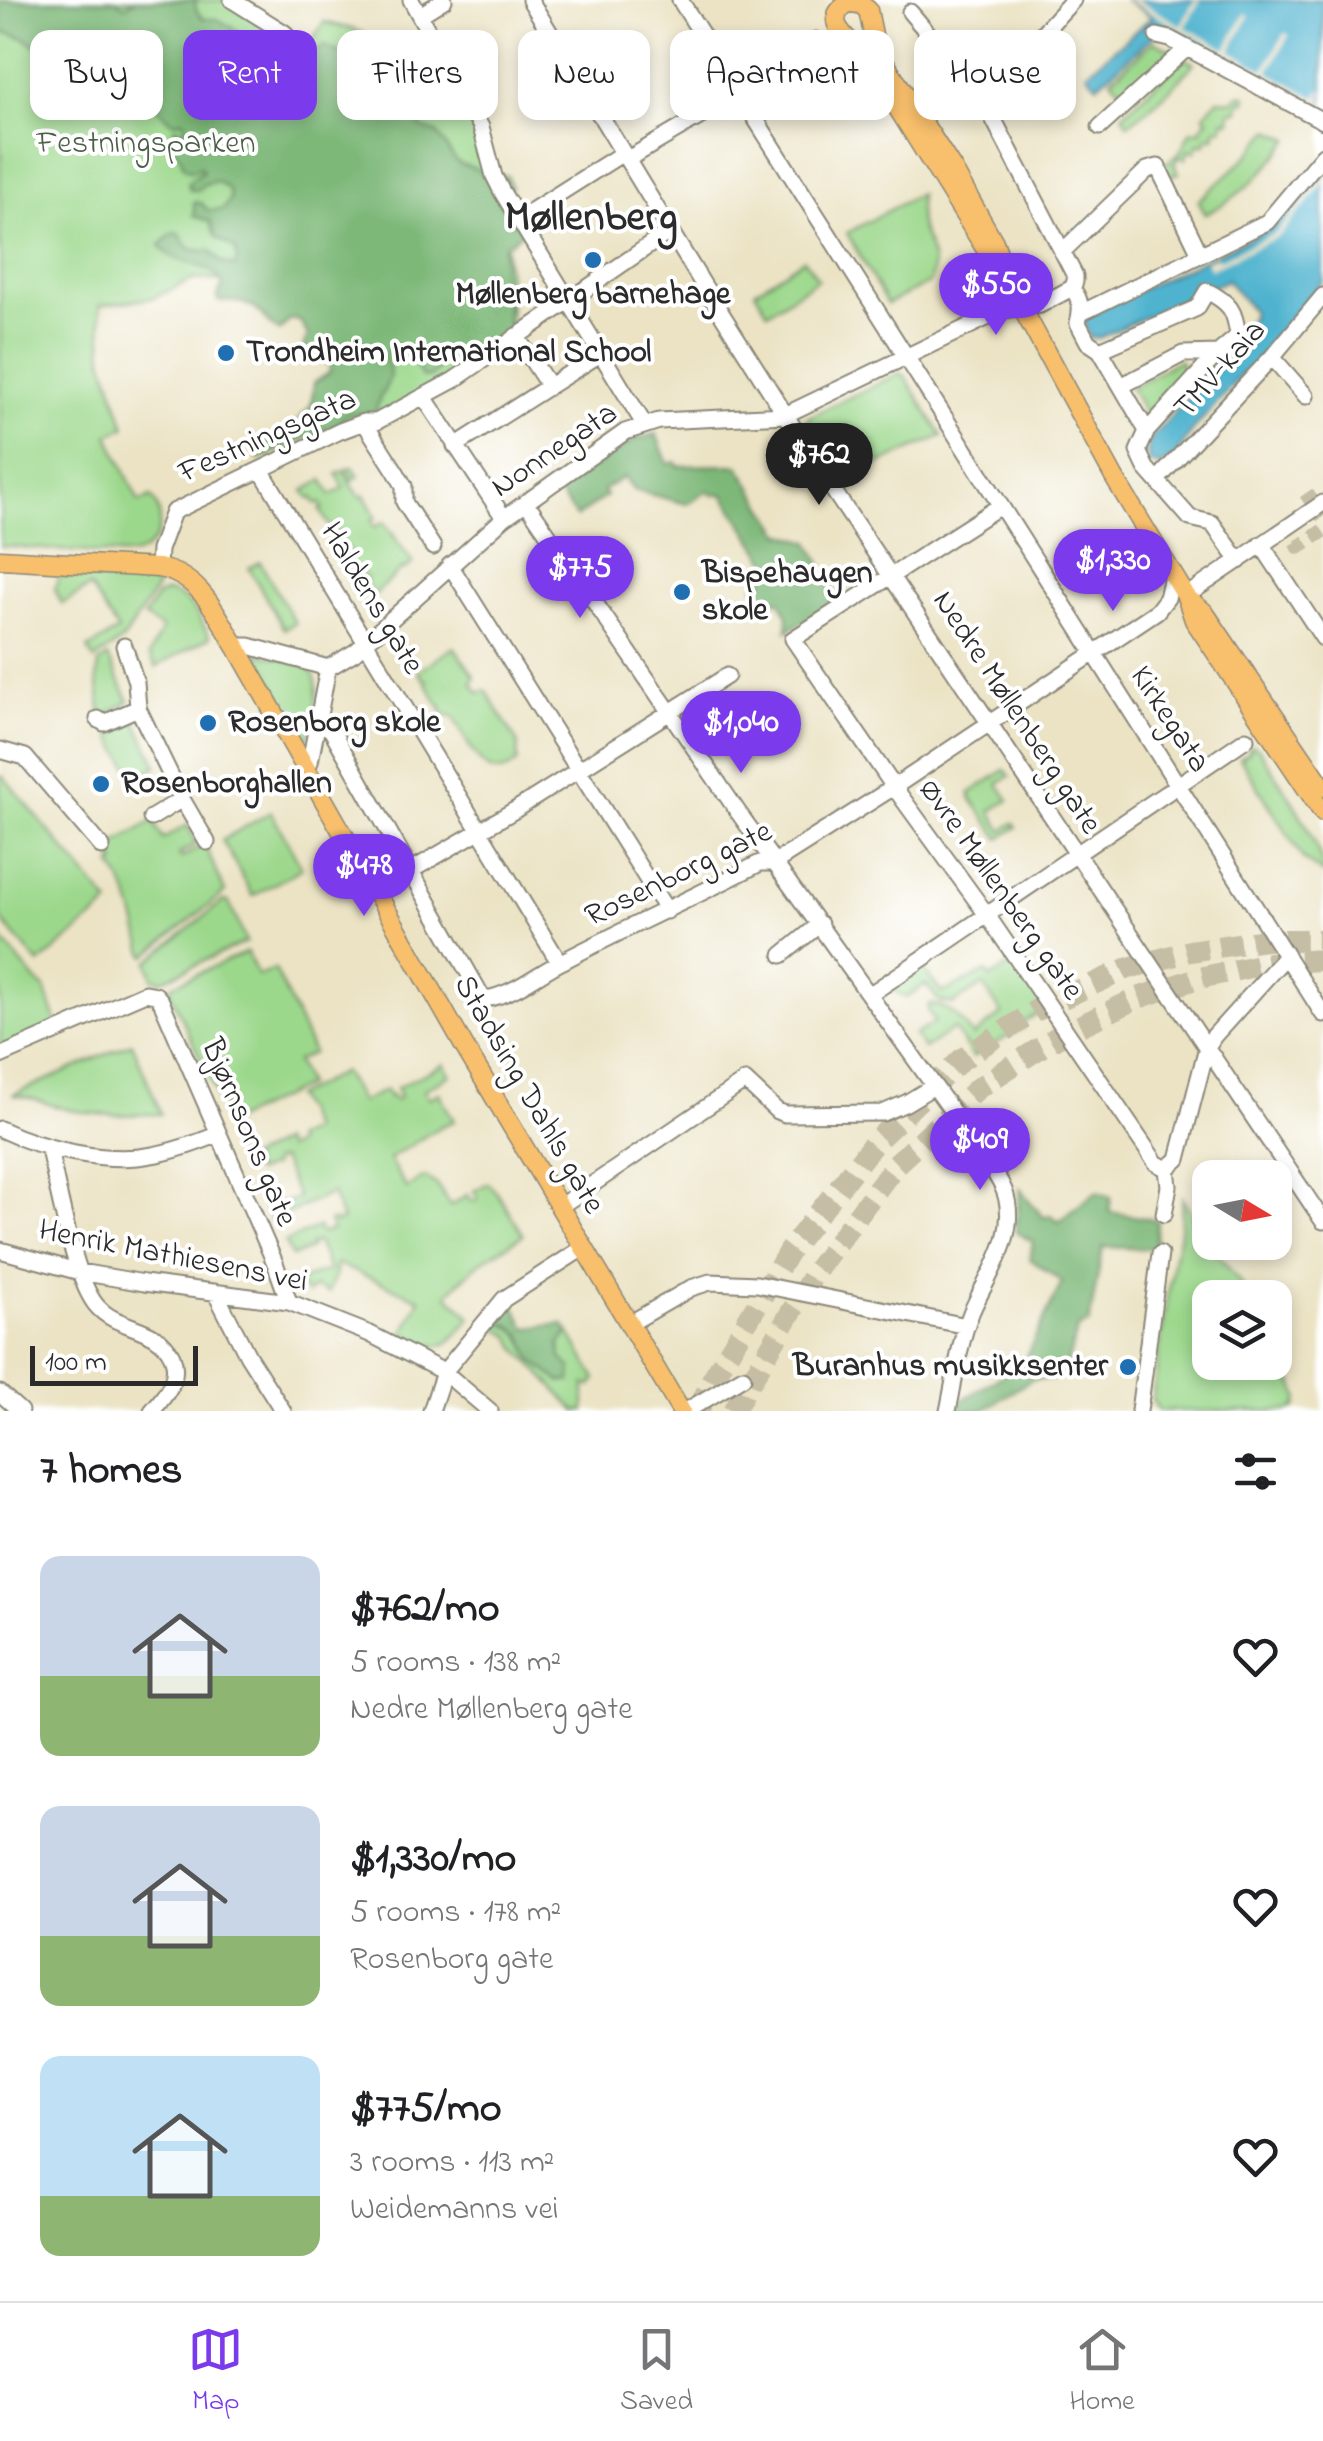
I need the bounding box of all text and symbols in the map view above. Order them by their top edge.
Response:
chip: Buy [30,30,163,120]
chip: Rent [183,30,317,120]
chip: Filters [337,30,498,120]
chip: New [518,30,650,120]
chip: Apartment [670,30,894,120]
chip: House [914,30,1076,120]
park label: Festningsparken [36,121,255,168]
district label: Møllenberg [505,188,677,250]
marker: Møllenberg barnehage [582,249,604,271]
pin: $550 [937,253,1055,338]
text: $550 [961,262,1031,309]
place label: Møllenberg barnehage [456,272,732,320]
street label: TMV-kaia [1164,310,1278,430]
place label: Trondheim International School [246,330,651,377]
marker: Trondheim International School [215,342,237,364]
street label: Festningsgata [171,377,364,497]
street label: Nonnegata [482,391,628,511]
pin: $762 [760,423,878,508]
text: $762 [788,432,850,479]
street label: Haldens gate [307,514,435,685]
pin: $1,330 [1032,529,1194,614]
pin: $775 [521,536,639,621]
text: $1,330 [1075,538,1151,585]
text: $775 [548,545,612,592]
place label: Bispehaugen skole [700,551,873,635]
marker: Bispehaugen skole [671,581,693,603]
street label: Nedre Møllenberg gate [919,582,1113,845]
street label: Kirkegata [1117,657,1221,783]
pin: $1,040 [660,691,822,776]
place label: Rosenborg skole [228,700,442,748]
text: $1,040 [703,700,779,747]
marker: Rosenborg skole [197,712,219,734]
place label: Rosenborghallen [121,761,332,809]
street label: Øvre Møllenberg gate [906,769,1095,1011]
marker: Rosenborghallen [90,773,112,795]
street label: Rosenborg gate [577,809,781,941]
pin: $478 [305,834,423,919]
text: $478 [335,843,393,890]
street label: Stadsing Dahls gate [440,967,616,1224]
street label: Bjørnsons gate [187,1031,309,1235]
pin: $409 [921,1108,1039,1193]
text: $409 [952,1117,1008,1164]
north arrow [1192,1160,1292,1260]
map controls [1192,1160,1292,1380]
street label: Henrik Mathiesens vei [34,1208,312,1306]
button: layers [1192,1280,1292,1380]
scale bar [30,1341,198,1386]
text: 100 m [45,1343,107,1384]
place label: Buranhus musikksenter [791,1344,1109,1391]
marker: Buranhus musikksenter [1117,1356,1139,1378]
text: 7 homes [40,1441,182,1502]
icon: filters [1228,1444,1283,1499]
text: $762/mo [350,1579,500,1640]
icon: home [120,1596,240,1716]
icon: heart [1228,1629,1283,1684]
text: 5 rooms · 138 m² [350,1640,561,1687]
text: Nedre Møllenberg gate [350,1687,632,1734]
text: $1,330/mo [350,1829,516,1890]
icon: home [120,1846,240,1966]
icon: heart [1228,1879,1283,1934]
text: 5 rooms · 178 m² [350,1890,561,1937]
text: Rosenborg gate [350,1937,553,1984]
text: $775/mo [350,2079,502,2140]
icon: home [120,2096,240,2216]
icon: heart [1228,2129,1283,2184]
text: 3 rooms · 113 m² [350,2140,554,2187]
text: Weidemanns vei [350,2187,559,2234]
tab: Map [188,2322,243,2423]
tab: Saved [620,2322,693,2423]
tab: Home [1070,2322,1135,2423]

